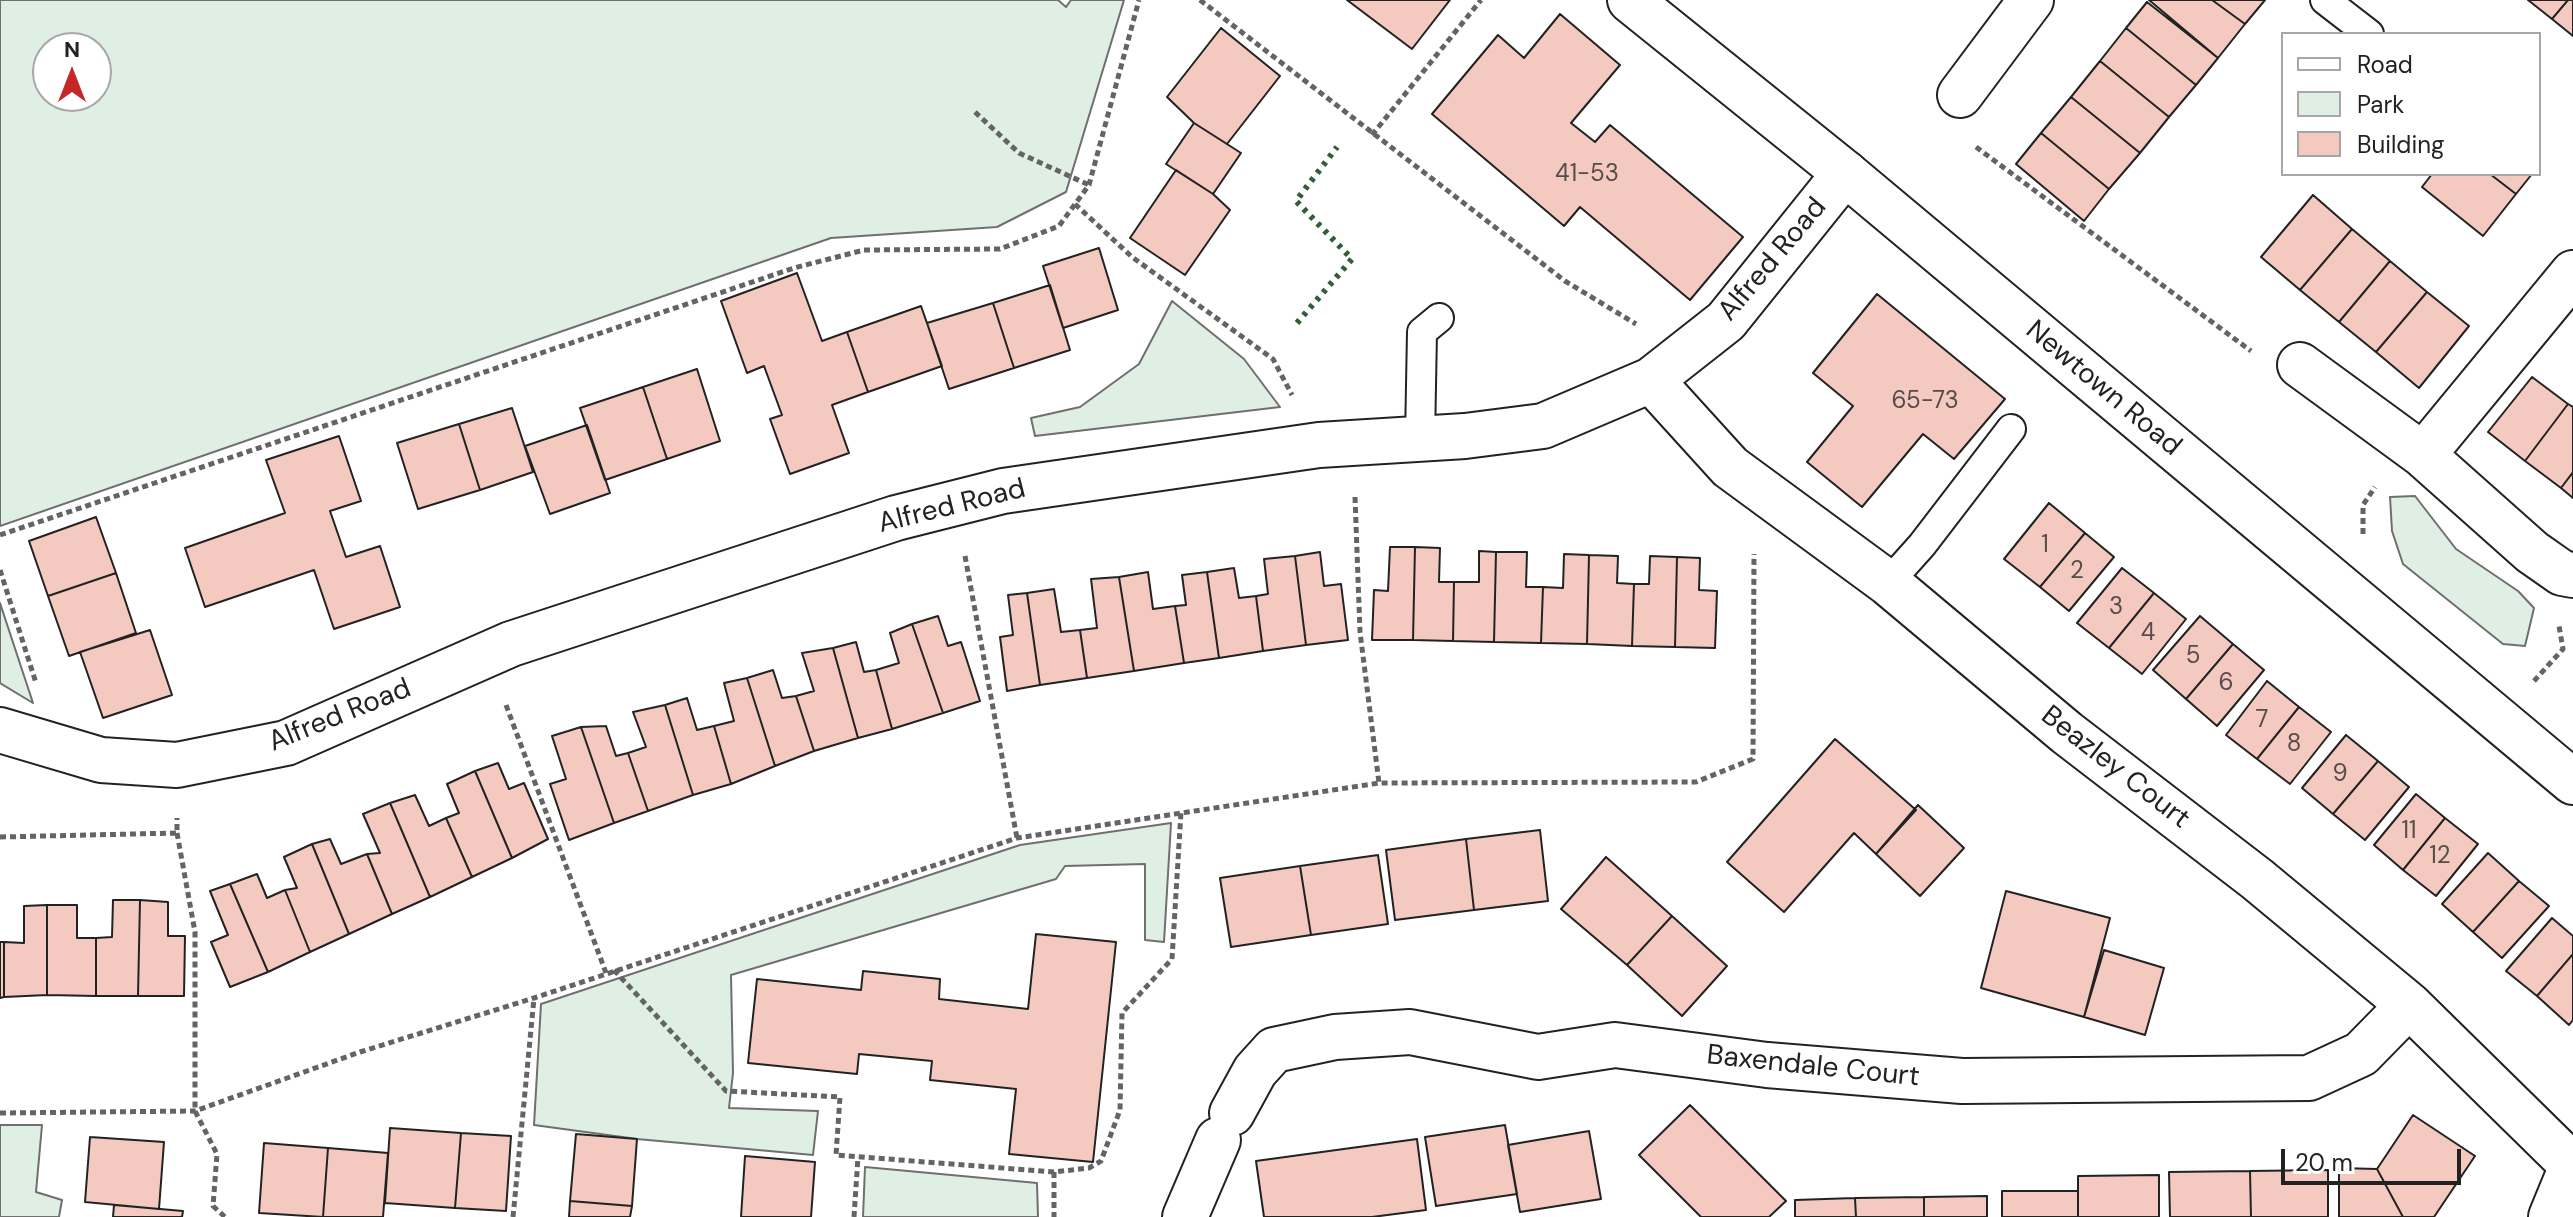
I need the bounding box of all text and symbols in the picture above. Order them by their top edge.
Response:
north arrow [32,32,112,112]
legend [2281,32,2541,176]
text: N [64,35,80,64]
text: Road [2357,49,2413,80]
text: Park [2357,89,2404,120]
text: Building [2357,129,2444,160]
house number: 41-53 [1555,161,1619,189]
street label: Alfred Road [1712,192,1834,328]
street label: Newtown Road [2018,314,2188,464]
house number: 65-73 [1891,388,1959,416]
street label: Alfred Road [875,473,1029,541]
house number: 1 [2041,532,2049,560]
house number: 2 [2070,558,2084,586]
house number: 3 [2109,594,2123,622]
house number: 4 [2141,620,2155,648]
house number: 5 [2186,643,2200,671]
house number: 6 [2218,670,2234,698]
street label: Alfred Road [264,672,416,760]
street label: Beazley Court [2034,700,2196,836]
house number: 7 [2256,707,2268,735]
house number: 8 [2287,731,2301,759]
house number: 9 [2332,761,2348,789]
house number: 11 [2402,818,2416,846]
house number: 12 [2429,843,2451,871]
street label: Baxendale Court [1705,1039,1921,1095]
scale bar [2285,1133,2465,1183]
text: 20 m [2295,1147,2353,1178]

